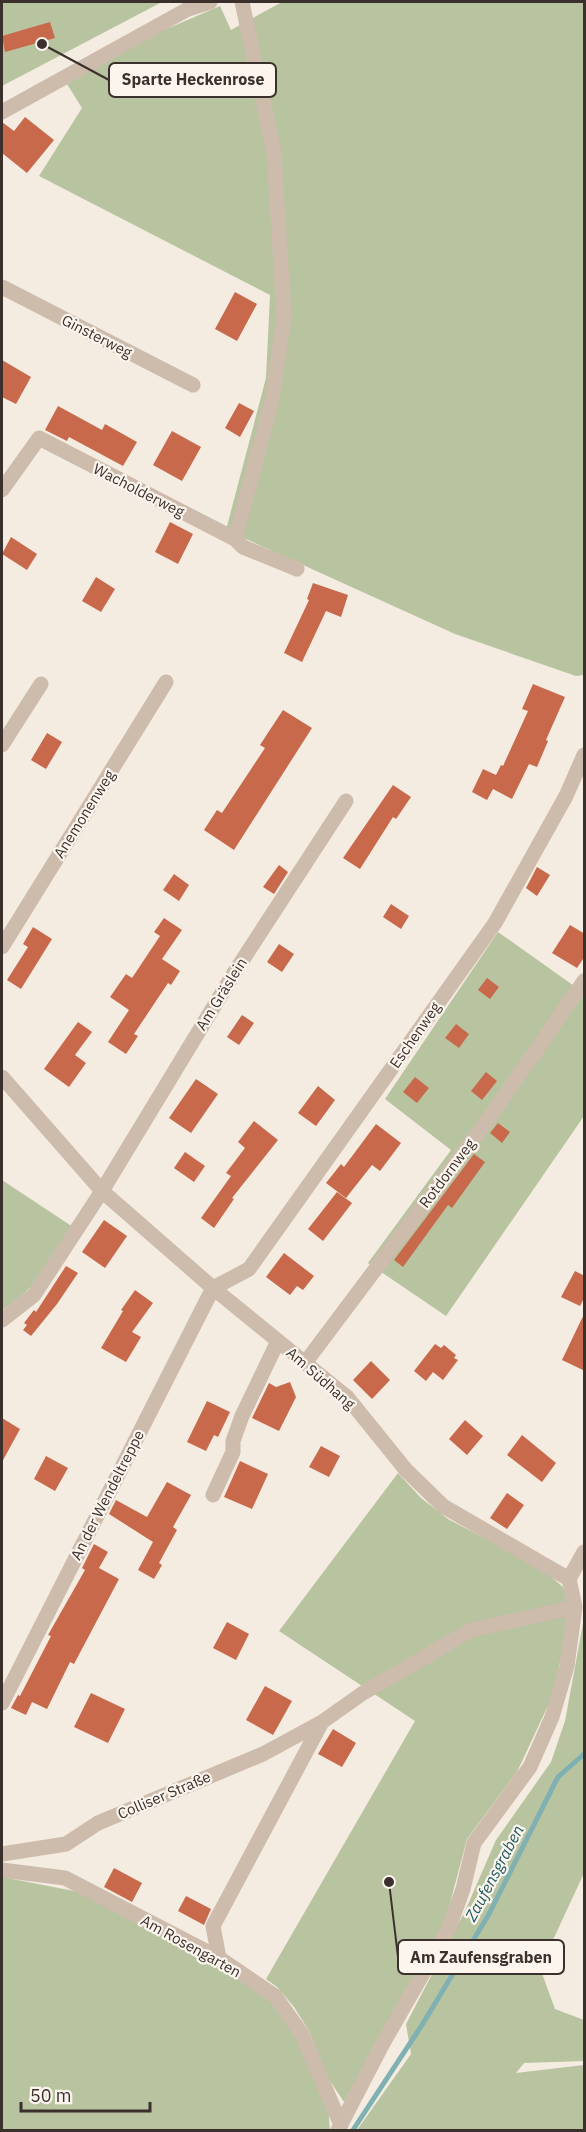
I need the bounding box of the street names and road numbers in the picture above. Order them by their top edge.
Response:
street label: Ginsterweg [59,310,135,362]
street label: Wacholderweg [90,459,188,521]
street label: Anemonenweg [49,766,119,862]
street label: Am Gräslein [191,954,251,1034]
street label: Eschenweg [385,998,445,1072]
street label: Rotdornweg [415,1135,479,1211]
street label: Am Südhang [283,1343,359,1413]
street label: An der Wendeltreppe [66,1427,148,1563]
street label: Colliser Straße [115,1767,213,1823]
street label: Am Rosengarten [138,1911,244,1981]

